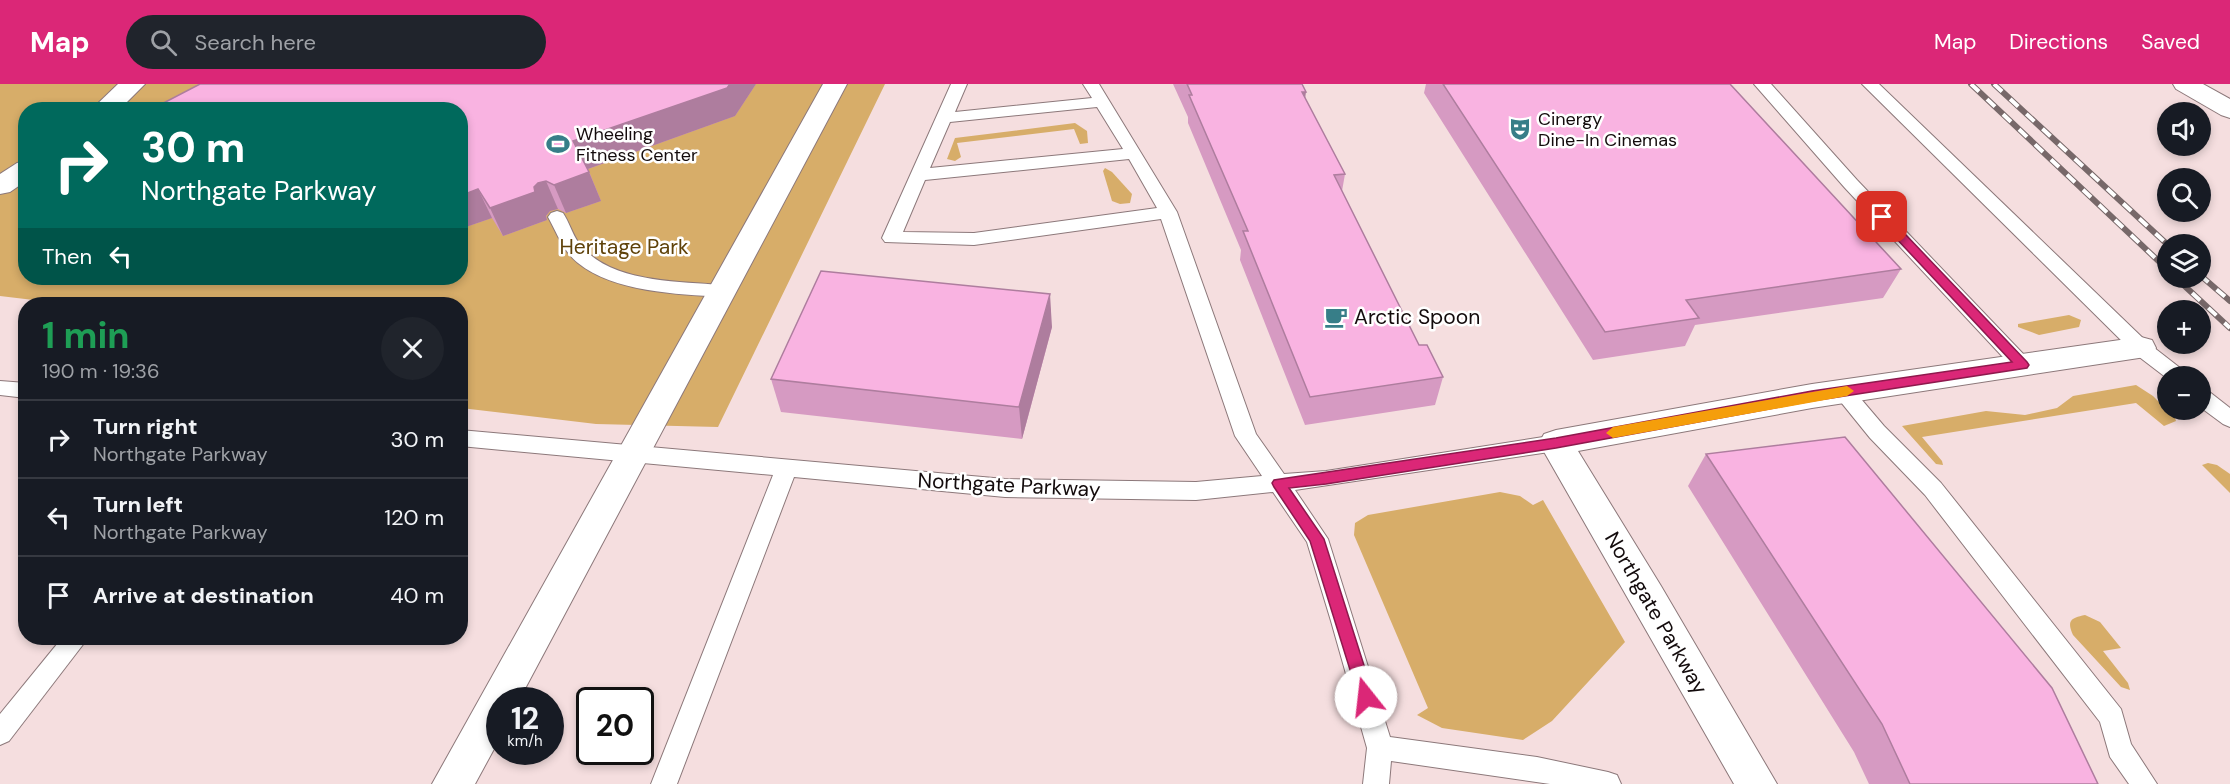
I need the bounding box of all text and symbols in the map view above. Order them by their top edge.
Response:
search box [126,15,546,69]
text: Map [30,24,90,61]
icon: search [147,26,180,59]
text: Search here [195,28,316,57]
text: Map [1934,28,1976,56]
text: Directions [2009,28,2108,56]
text: Saved [2141,28,2200,56]
map controls [2157,102,2211,420]
button: sound [2157,102,2211,156]
place label: Cinergy Dine-In Cinemas [1538,107,1677,152]
theatre icon: Cinergy Dine-In Cinemas [1507,116,1533,142]
text: 30 m [141,120,245,175]
place label: Wheeling Fitness Center [576,122,698,167]
icon: right [42,126,120,204]
sports icon: Wheeling Fitness Center [545,131,571,157]
button: search [2157,168,2211,222]
text: Northgate Parkway [141,173,377,208]
pin [1856,191,1907,242]
icon: arrive [1865,200,1898,233]
park label: Heritage Park [560,233,689,261]
button: layers [2157,234,2211,288]
icon: left [104,240,137,273]
text: Then [42,242,92,271]
button: + [2157,300,2211,354]
place label: Arctic Spoon [1354,303,1480,331]
cafe icon: Arctic Spoon [1323,304,1349,330]
text: 1 min [42,312,130,359]
button: close [381,317,444,380]
text: 190 m · 19:36 [42,358,159,384]
button: − [2157,366,2211,420]
text: Turn right [93,412,198,441]
icon: right [42,423,75,456]
text: 30 m [390,425,444,454]
text: Northgate Parkway [93,441,268,467]
street label: Northgate Parkway [917,466,1102,504]
text: Turn left [93,490,183,519]
icon: left [42,501,75,534]
text: 120 m [384,503,444,532]
text: Northgate Parkway [93,519,268,545]
street label: Northgate Parkway [1598,527,1714,700]
icon: arrive [42,579,75,612]
text: Arrive at destination [93,581,314,610]
text: 40 m [390,581,444,610]
position arrow [1334,665,1398,729]
speed limit sign: 20 [576,687,654,765]
text: 12 [511,699,539,738]
text: km/h [507,731,543,751]

